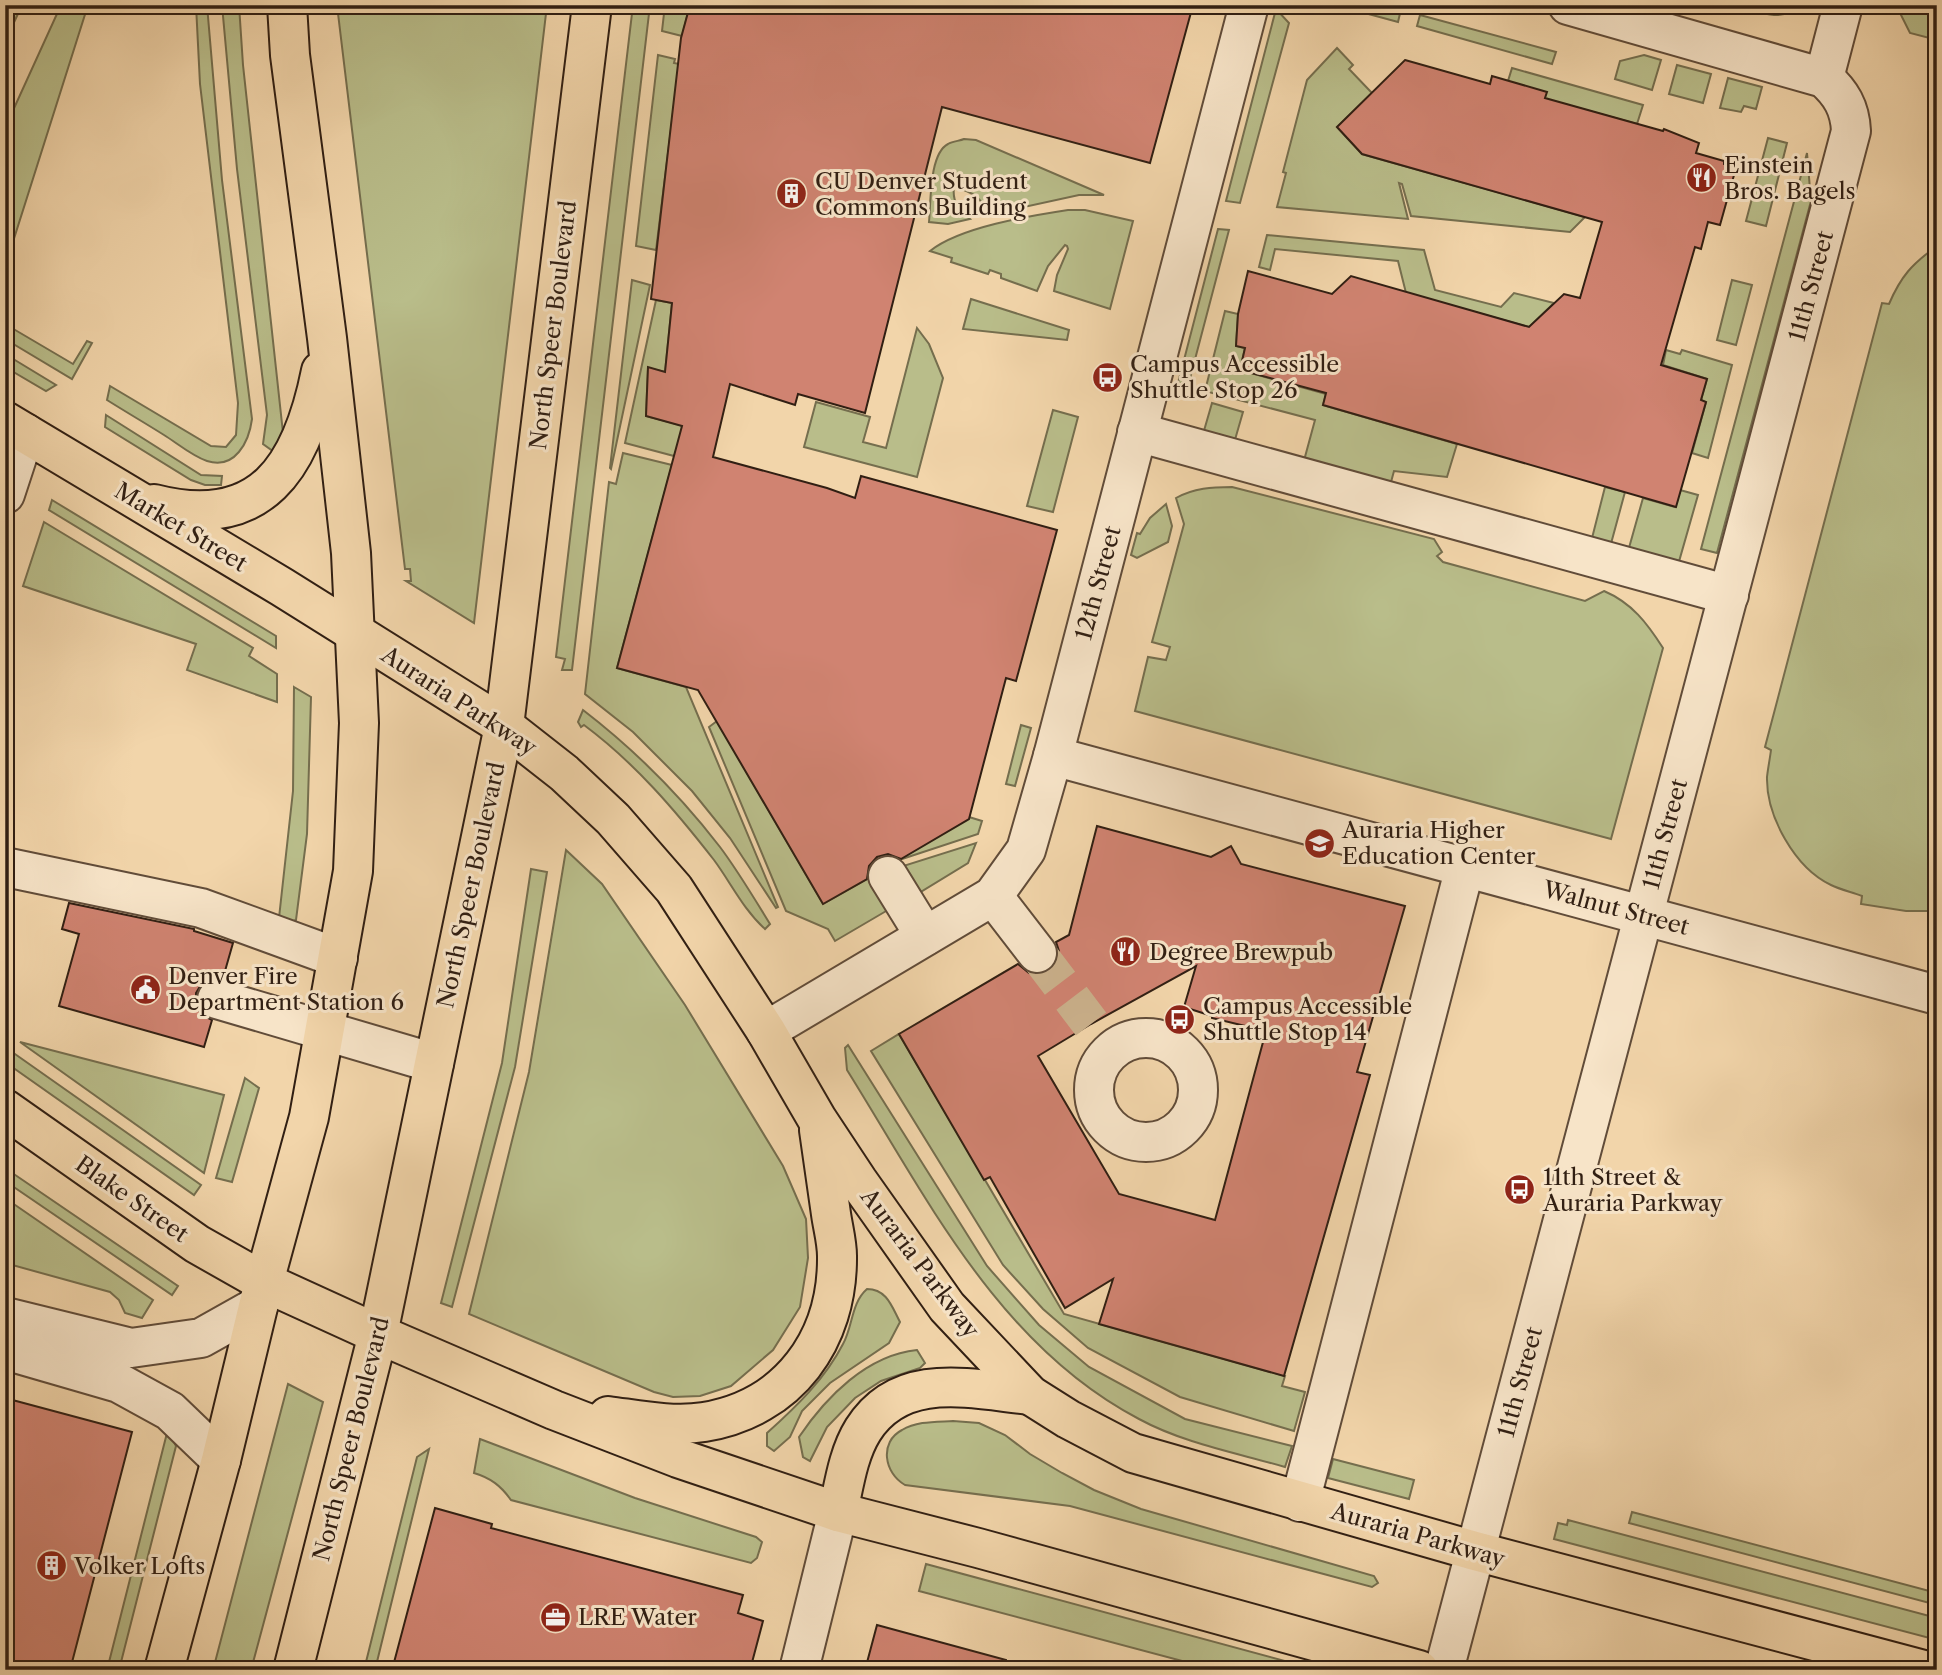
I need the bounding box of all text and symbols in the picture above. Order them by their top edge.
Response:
place label: Einstein Bros. Bagels [1724,151,1856,205]
restaurant icon: Einstein Bros. Bagels [1684,161,1718,195]
place label: CU Denver Student Commons Building [815,167,1028,221]
building icon: CU Denver Student Commons Building [775,177,809,211]
street label: North Speer Boulevard [524,199,582,451]
street label: 11th Street [1783,228,1839,344]
place label: Campus Accessible Shuttle Stop 26 [1130,350,1339,404]
bus stop icon: Campus Accessible Shuttle Stop 26 [1090,360,1124,394]
street label: Market Street [110,476,252,578]
street label: 12th Street [1069,523,1127,643]
street label: Auraria Parkway [375,640,542,762]
street label: North Speer Boulevard [431,759,511,1011]
street label: 11th Street [1637,776,1693,892]
place label: Auraria Higher Education Center [1341,816,1536,870]
school or university icon: Auraria Higher Education Center [1302,826,1336,860]
street label: Walnut Street [1539,875,1692,941]
restaurant icon: Degree Brewpub [1109,935,1143,969]
place label: Degree Brewpub [1149,938,1333,966]
place label: Denver Fire Department Station 6 [168,962,404,1016]
public building icon: Denver Fire Department Station 6 [128,972,162,1006]
place label: Campus Accessible Shuttle Stop 14 [1203,992,1412,1046]
bus stop icon: Campus Accessible Shuttle Stop 14 [1163,1002,1197,1036]
street label: Blake Street [70,1150,194,1248]
place label: 11th Street & Auraria Parkway [1542,1163,1723,1217]
bus stop icon: 11th Street & Auraria Parkway [1503,1173,1537,1207]
street label: Auraria Parkway [854,1182,985,1343]
street label: North Speer Boulevard [307,1314,395,1564]
street label: 11th Street [1492,1324,1548,1440]
street label: Auraria Parkway [1327,1497,1508,1573]
building icon: Volker Lofts [34,1549,68,1583]
place label: Volker Lofts [73,1552,205,1580]
office icon: LRE Water [538,1600,572,1634]
place label: LRE Water [578,1603,697,1631]

